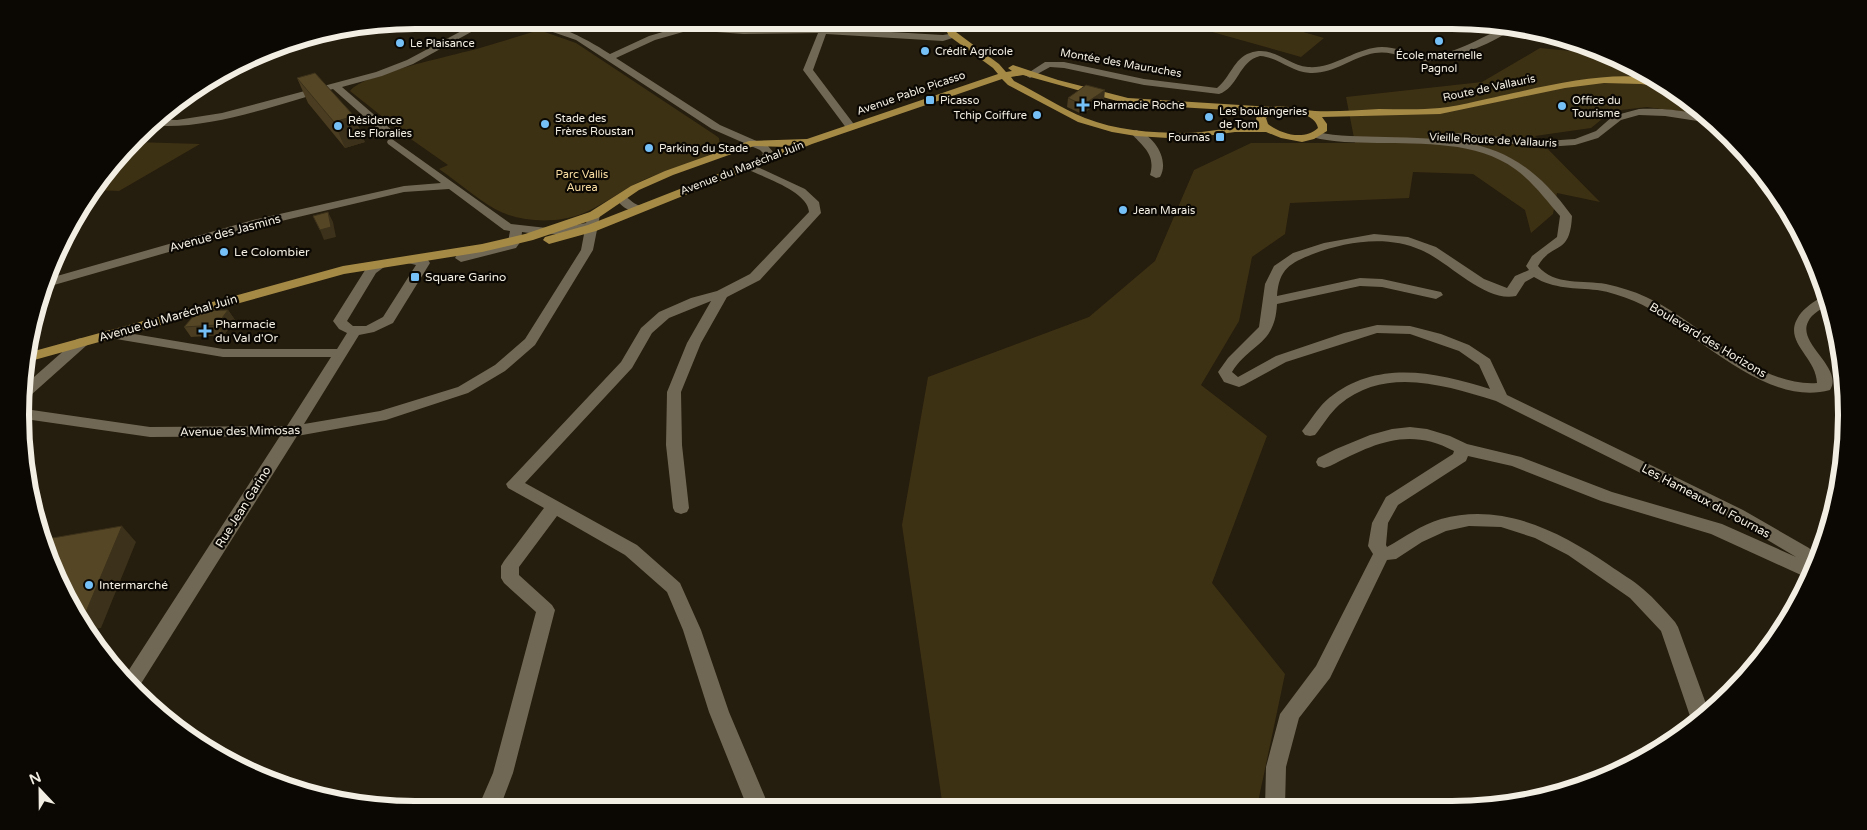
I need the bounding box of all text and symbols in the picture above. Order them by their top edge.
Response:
marker: École maternelle Pagnol [1433,35,1445,47]
marker: Le Plaisance [394,37,406,49]
place label: Le Plaisance [410,37,475,50]
marker: Crédit Agricole [919,45,931,57]
place label: Crédit Agricole [935,45,1013,58]
street label: Montée des Mauruches [1059,46,1183,80]
place label: École maternelle Pagnol [1396,48,1482,75]
street label: Avenue Pablo Picasso [855,68,967,118]
street label: Route de Vallauris [1442,72,1536,104]
place label: Picasso [940,93,979,107]
marker: Picasso [924,94,936,106]
place label: Office du Tourisme [1572,94,1621,120]
marker: Pharmacie Roche [1077,99,1089,111]
place label: Pharmacie Roche [1093,99,1185,112]
marker: Office du Tourisme [1556,100,1568,112]
place label: Les boulangeries de Tom [1219,105,1307,131]
place label: Tchip Coiffure [954,109,1027,122]
marker: Tchip Coiffure [1031,109,1043,121]
marker: Les boulangeries de Tom [1203,111,1215,123]
place label: Stade des Frères Roustan [555,112,634,138]
place label: Résidence Les Floralies [348,114,412,140]
marker: Stade des Frères Roustan [539,118,551,130]
marker: Résidence Les Floralies [332,120,344,132]
street label: Vieille Route de Vallauris [1429,130,1557,150]
place label: Fournas [1168,131,1210,144]
marker: Fournas [1214,131,1226,143]
street label: Avenue du Maréchal Juin [678,138,806,198]
marker: Parking du Stade [643,142,655,154]
place label: Parking du Stade [659,142,748,155]
park label: Parc Vallis Aurea [556,168,608,194]
marker: Jean Marais [1117,204,1129,216]
place label: Jean Marais [1133,204,1195,217]
street label: Avenue des Jasmins [168,211,282,255]
place label: Le Colombier [234,245,310,259]
marker: Le Colombier [218,246,230,258]
place label: Square Garino [425,270,506,284]
marker: Square Garino [409,271,421,283]
street label: Avenue du Maréchal Juin [97,292,239,344]
street label: Boulevard des Horizons [1647,299,1769,381]
place label: Pharmacie du Val d'Or [215,317,278,345]
marker: Pharmacie du Val d'Or [199,325,211,337]
street label: Avenue des Mimosas [180,423,301,439]
street label: Les Hameaux du Fournas [1639,461,1773,541]
street label: Rue Jean Garino [212,464,274,550]
place label: Intermarché [99,578,168,592]
marker: Intermarché [83,579,95,591]
north arrow [15,765,65,815]
text: N [27,768,44,788]

